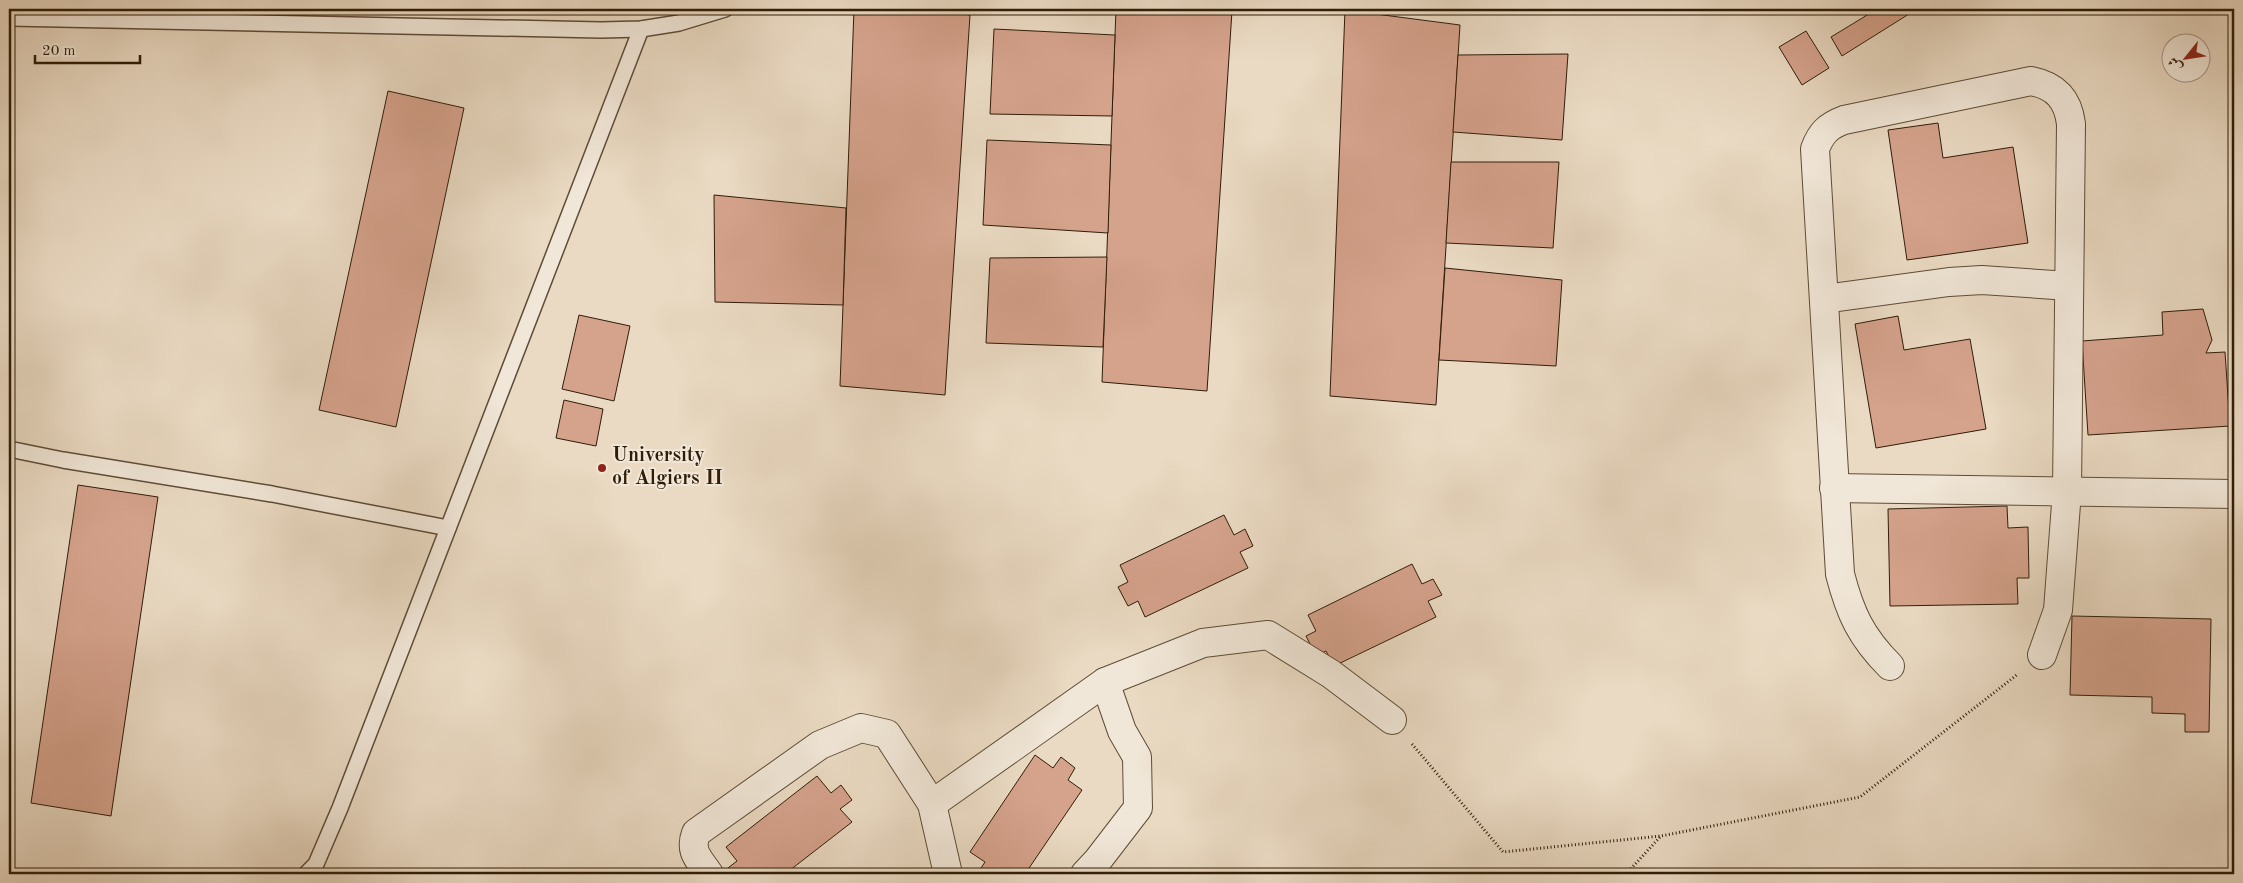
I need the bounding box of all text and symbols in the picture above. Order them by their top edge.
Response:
scale bar [35,32,140,64]
north arrow [2160,32,2210,82]
text: 20 m [42,44,76,59]
text: ش [2166,54,2185,74]
place label: University of Algiers II [612,446,723,489]
marker: University of Algiers II [596,462,608,474]

